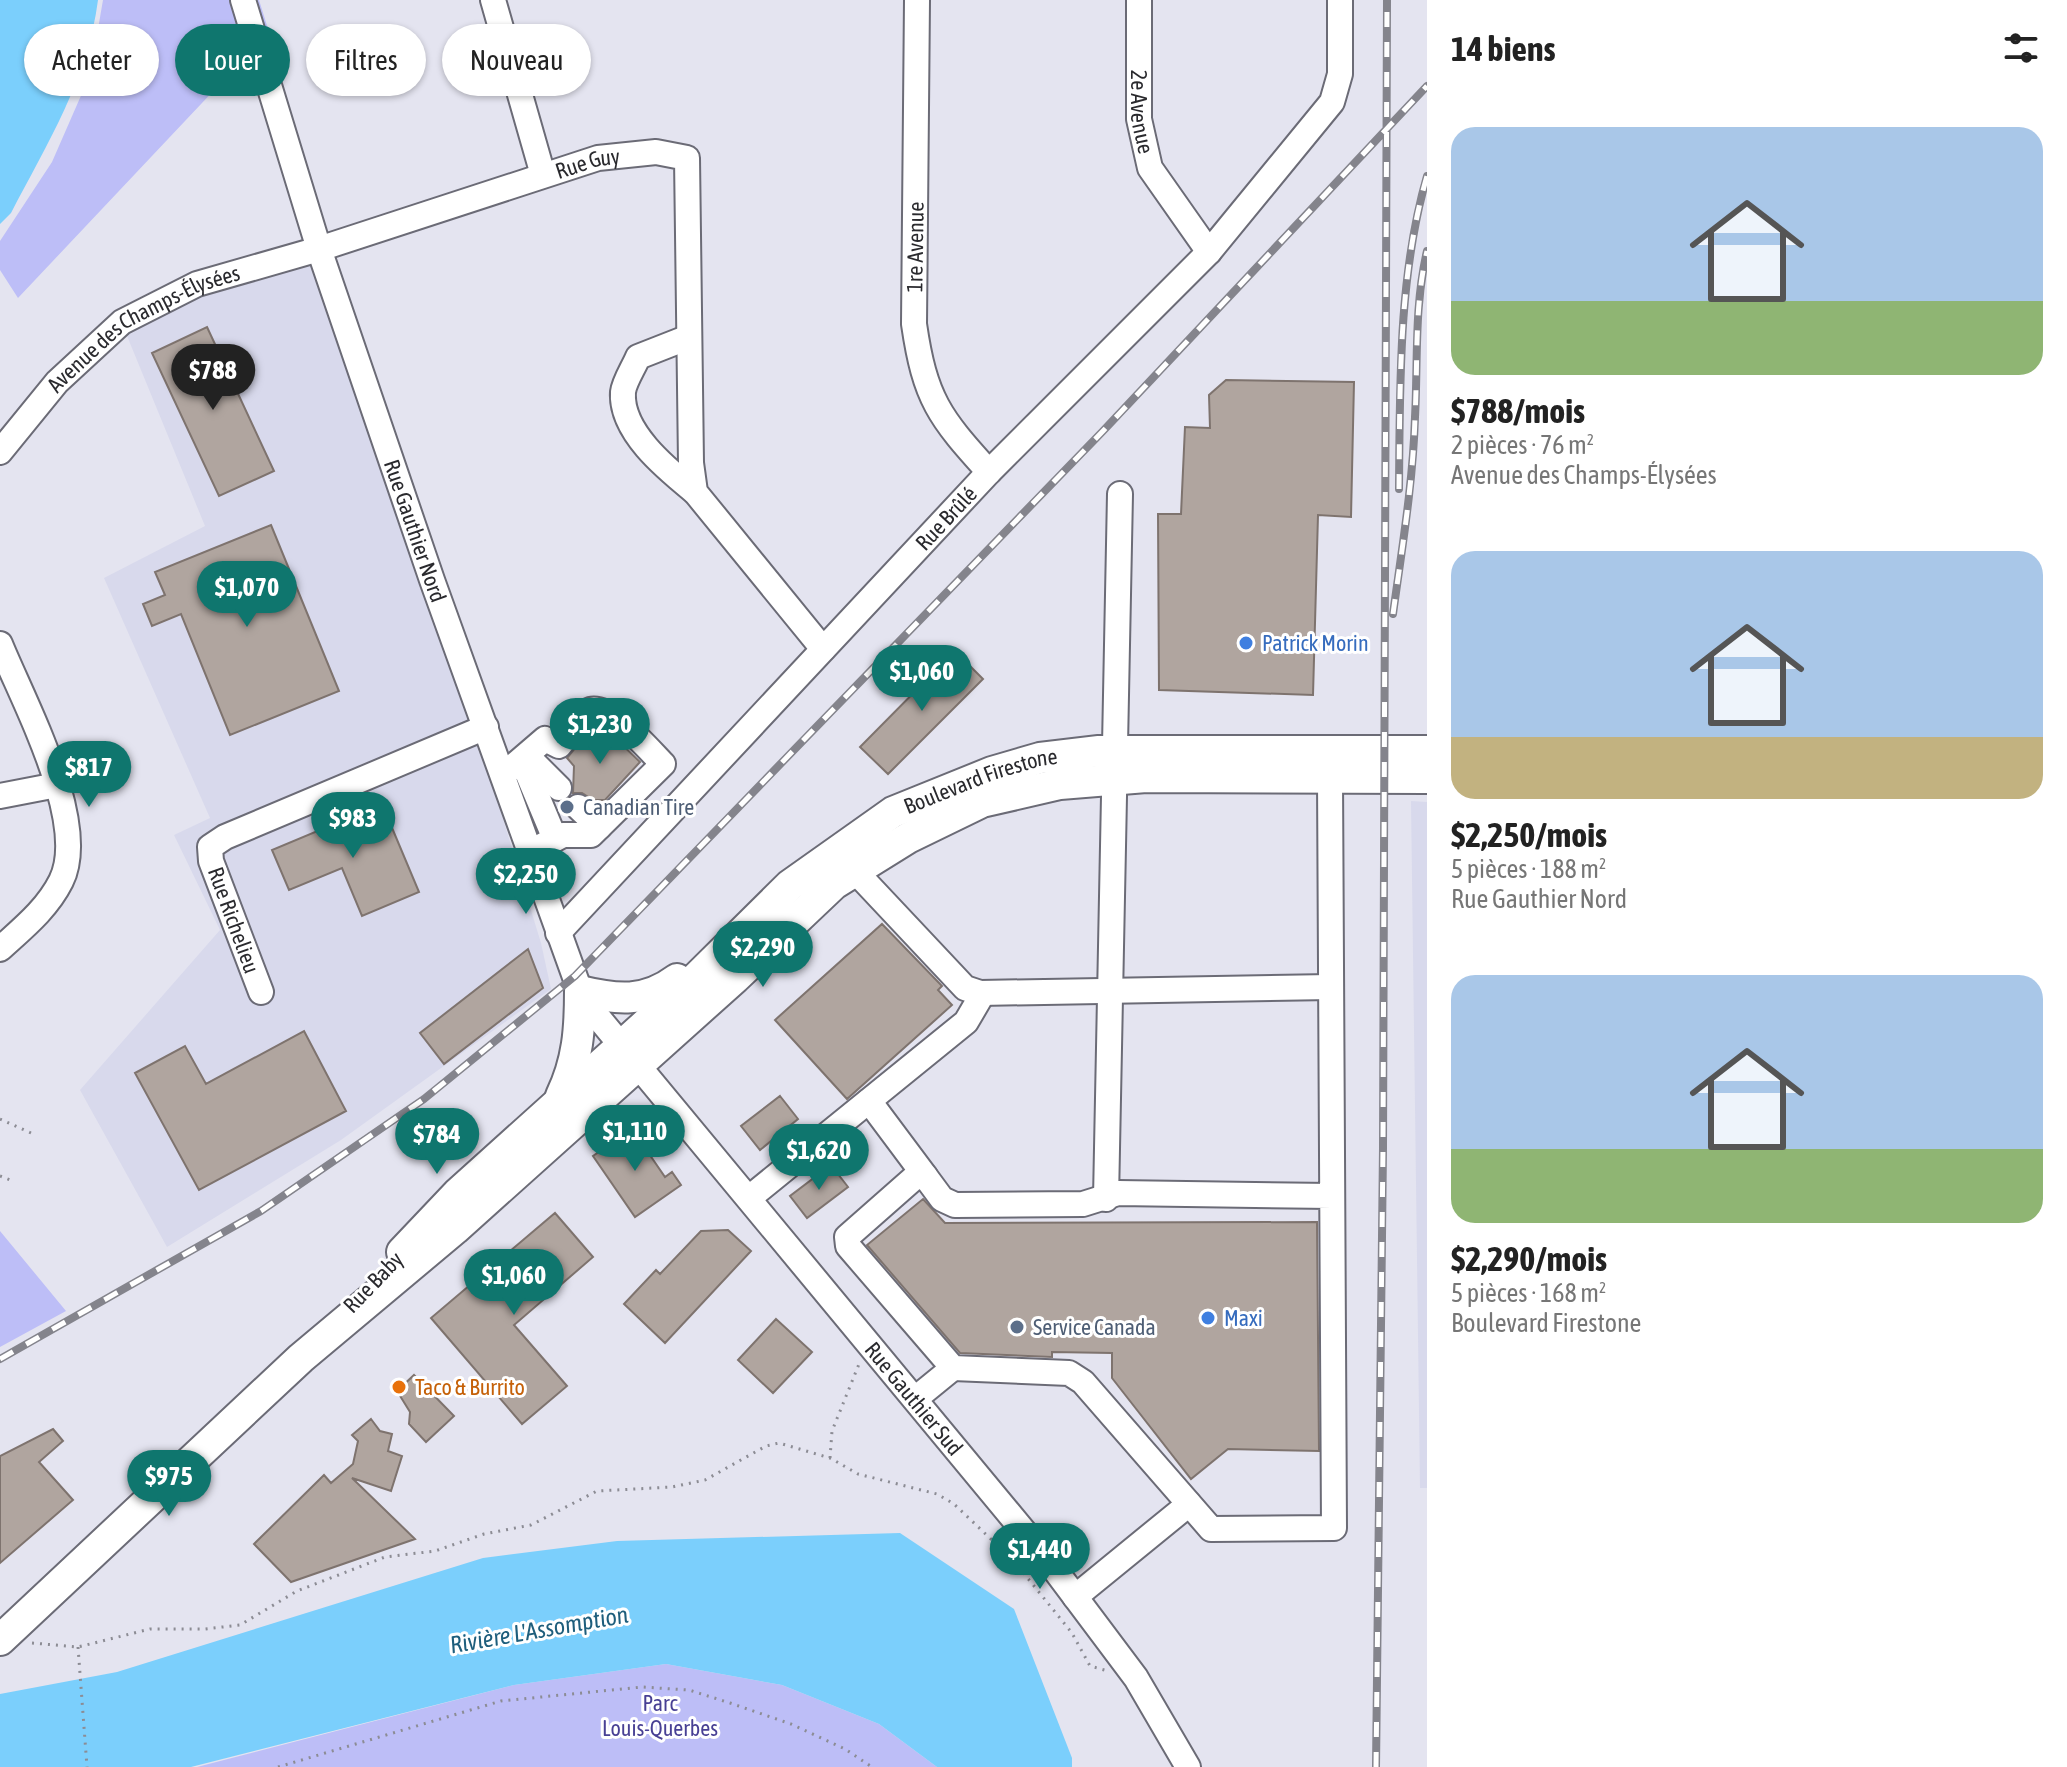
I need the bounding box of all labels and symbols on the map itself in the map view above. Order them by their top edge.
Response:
street label: 2e Avenue [1126,70,1159,156]
street label: Rue Guy [552,143,621,184]
street label: 1re Avenue [901,201,929,293]
street label: Avenue des Champs-Élysées [41,259,243,397]
pin: $788 [166,344,260,412]
street label: Rue Gauthier Nord [379,456,452,606]
street label: Rue Brûlé [910,481,982,555]
pin: $1,070 [182,561,312,629]
place label: Patrick Morin [1262,630,1369,656]
marker: Patrick Morin [1237,634,1255,652]
pin: $1,060 [857,645,987,713]
pin: $1,230 [535,698,665,766]
pin: $817 [42,741,136,809]
street label: Boulevard Firestone [900,743,1059,819]
pin: $983 [306,792,400,860]
place label: Canadian Tire [583,794,694,820]
marker: Canadian Tire [558,798,576,816]
pin: $2,250 [461,848,591,916]
street label: Rue Richelieu [203,863,265,977]
pin: $2,290 [698,921,828,989]
pin: $1,110 [570,1105,700,1173]
pin: $784 [390,1108,484,1176]
pin: $1,620 [754,1124,884,1192]
street label: Rue Baby [338,1246,408,1318]
pin: $1,060 [449,1249,579,1317]
place label: Maxi [1224,1305,1263,1331]
marker: Maxi [1199,1309,1217,1327]
place label: Service Canada [1033,1314,1156,1340]
marker: Service Canada [1008,1318,1026,1336]
street label: Rue Gauthier Sud [860,1337,968,1460]
place label: Taco & Burrito [415,1374,525,1400]
marker: Taco & Burrito [390,1378,408,1396]
pin: $975 [122,1450,216,1518]
pin: $1,440 [975,1523,1105,1591]
water label: Rivière L'Assomption [448,1600,630,1658]
park label: Parc Louis-Querbes [602,1690,718,1741]

